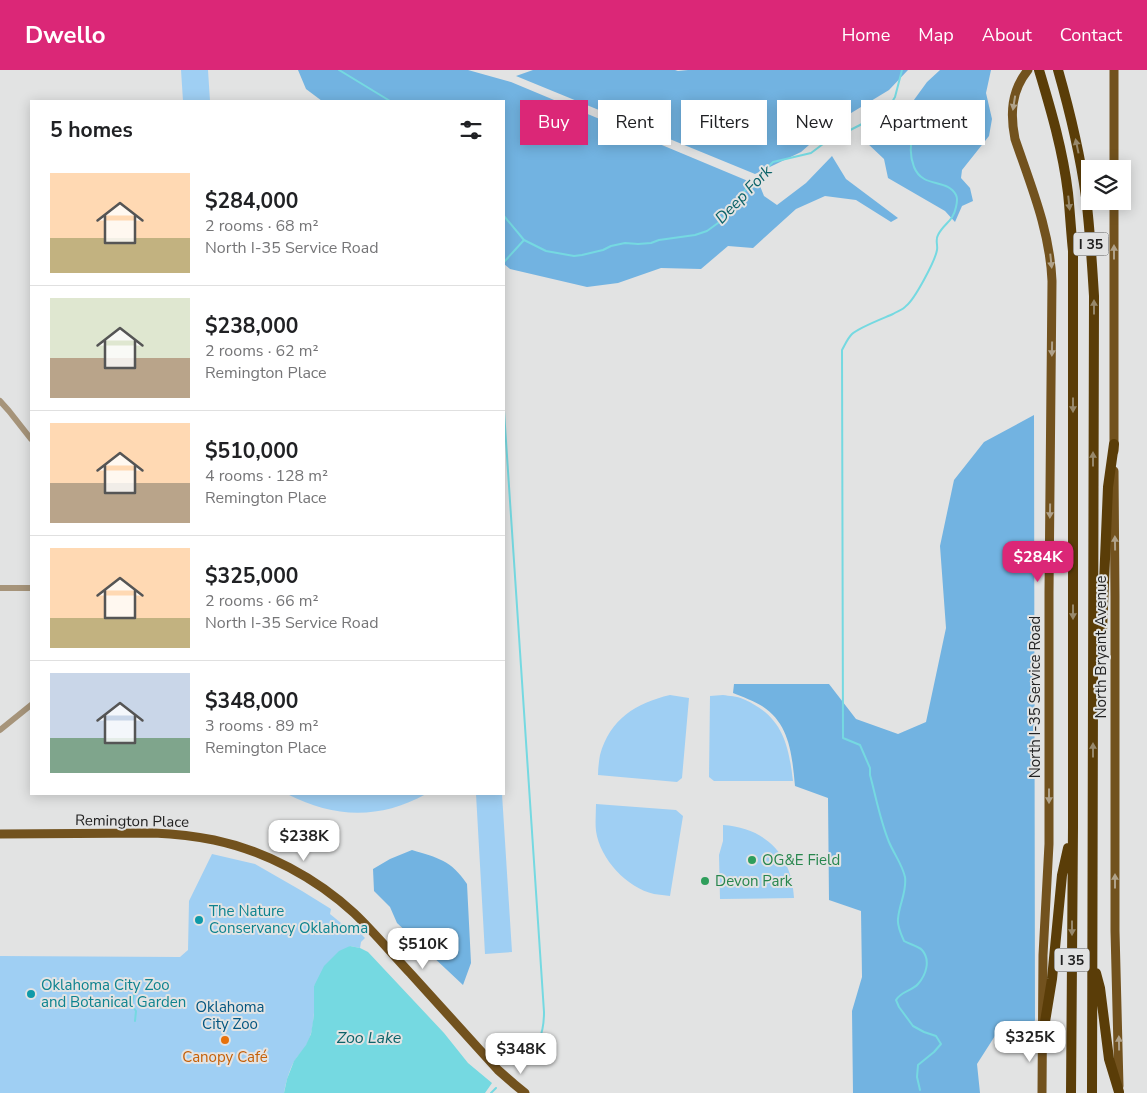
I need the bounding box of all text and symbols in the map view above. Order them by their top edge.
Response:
text: Dwello [25,19,106,51]
text: Home [842,23,890,47]
text: Map [918,23,954,47]
text: About [982,23,1032,47]
text: Contact [1060,23,1122,47]
one-way arrow [1009,95,1017,111]
chip: Buy [520,100,588,145]
chip: Rent [598,100,671,145]
chip: Filters [681,100,767,145]
chip: New [777,100,851,145]
chip: Apartment [861,100,985,145]
text: 5 homes [50,116,133,144]
icon: filters [457,116,485,144]
one-way arrow [1073,138,1081,154]
water label: Deep Fork [710,160,778,229]
map controls [1081,160,1131,210]
button: layers [1081,160,1131,210]
text: $284,000 [205,187,298,215]
icon: home [90,193,150,253]
one-way arrow [1065,196,1073,212]
text: 2 rooms · 68 m² [205,215,318,237]
road number: I 35 [1074,232,1108,255]
text: North I-35 Service Road [205,237,379,259]
one-way arrow [1110,244,1118,260]
one-way arrow [1047,253,1055,269]
one-way arrow [1090,299,1098,315]
text: $238,000 [205,312,298,340]
icon: home [90,318,150,378]
text: 2 rooms · 62 m² [205,340,318,362]
one-way arrow [1048,341,1056,357]
text: Remington Place [205,362,327,384]
one-way arrow [1069,397,1077,413]
text: $510,000 [205,437,298,465]
icon: home [90,443,150,503]
one-way arrow [1089,451,1097,467]
text: 4 rooms · 128 m² [205,465,328,487]
text: Remington Place [205,487,327,509]
one-way arrow [1046,504,1054,520]
one-way arrow [1110,535,1118,551]
pin: $284K [1003,540,1073,583]
text: $284K [1013,546,1063,568]
text: $325,000 [205,562,298,590]
icon: home [90,568,150,628]
street label: North Bryant Avenue [1091,575,1111,718]
text: 2 rooms · 66 m² [205,590,318,612]
one-way arrow [1068,604,1076,620]
text: North I-35 Service Road [205,612,379,634]
street label: North I-35 Service Road [1025,616,1045,778]
text: $348,000 [205,687,298,715]
icon: home [90,693,150,753]
text: 3 rooms · 89 m² [205,715,318,737]
text: Remington Place [205,737,327,759]
one-way arrow [1089,742,1097,758]
one-way arrow [1045,789,1053,805]
street label: Remington Place [75,810,189,832]
pin: $238K [269,820,339,862]
text: $238K [279,825,329,847]
place label: OG&E Field [762,850,840,870]
marker: OG&E Field [746,854,758,866]
place label: Devon Park [715,871,793,891]
one-way arrow [1111,873,1119,889]
marker: Devon Park [699,875,711,887]
place label: The Nature Conservancy Oklahoma [209,901,368,938]
marker: The Nature Conservancy Oklahoma [193,914,205,926]
one-way arrow [1068,921,1076,937]
pin: $510K [388,928,458,970]
text: $510K [398,933,448,955]
road number: I 35 [1054,948,1090,972]
place label: Oklahoma City Zoo and Botanical Garden [41,975,186,1012]
marker: Oklahoma City Zoo and Botanical Garden [25,988,37,1000]
park label: Oklahoma City Zoo [195,997,265,1034]
pin: $325K [995,1020,1065,1063]
text: $325K [1005,1026,1055,1048]
water label: Zoo Lake [337,1027,402,1049]
pin: $348K [486,1032,556,1075]
marker: Canopy Café [219,1034,231,1046]
one-way arrow [1114,1035,1122,1051]
text: $348K [496,1038,546,1060]
place label: Canopy Café [182,1047,268,1067]

